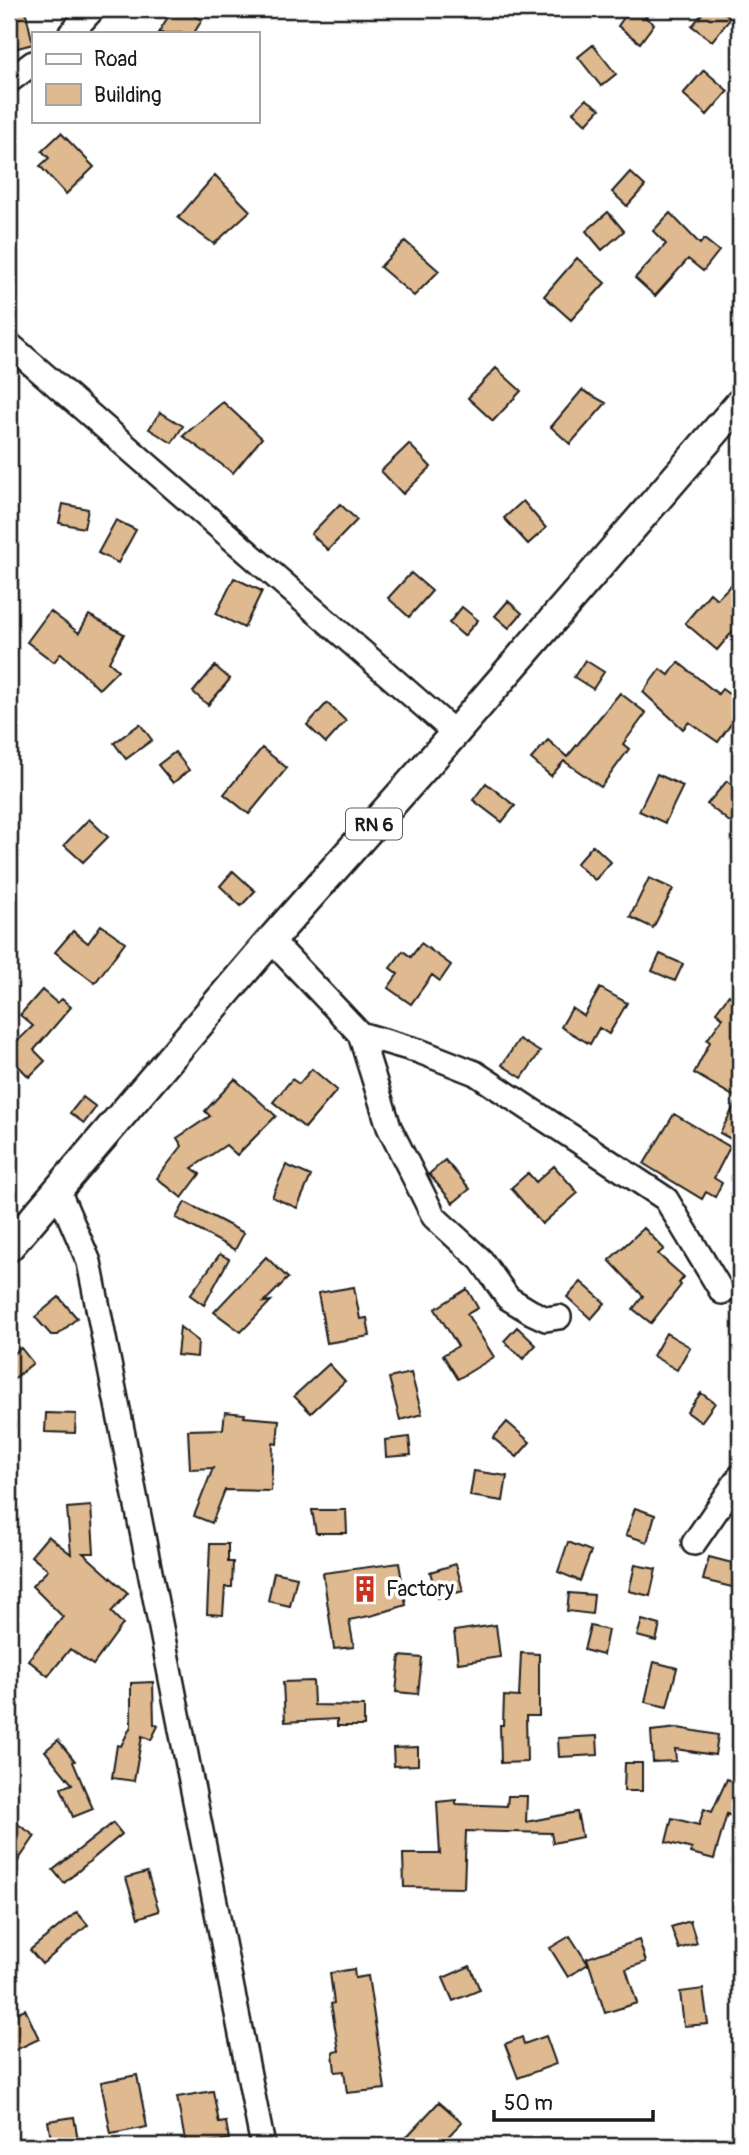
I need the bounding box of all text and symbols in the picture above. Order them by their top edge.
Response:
legend [32,32,259,122]
text: Road [94,46,138,73]
text: Building [94,82,161,109]
road number: RN 6 [346,808,402,839]
building icon: Factory [350,1574,380,1604]
place label: Factory [386,1576,454,1603]
scale bar [494,2078,653,2122]
text: 50 m [504,2090,553,2117]

